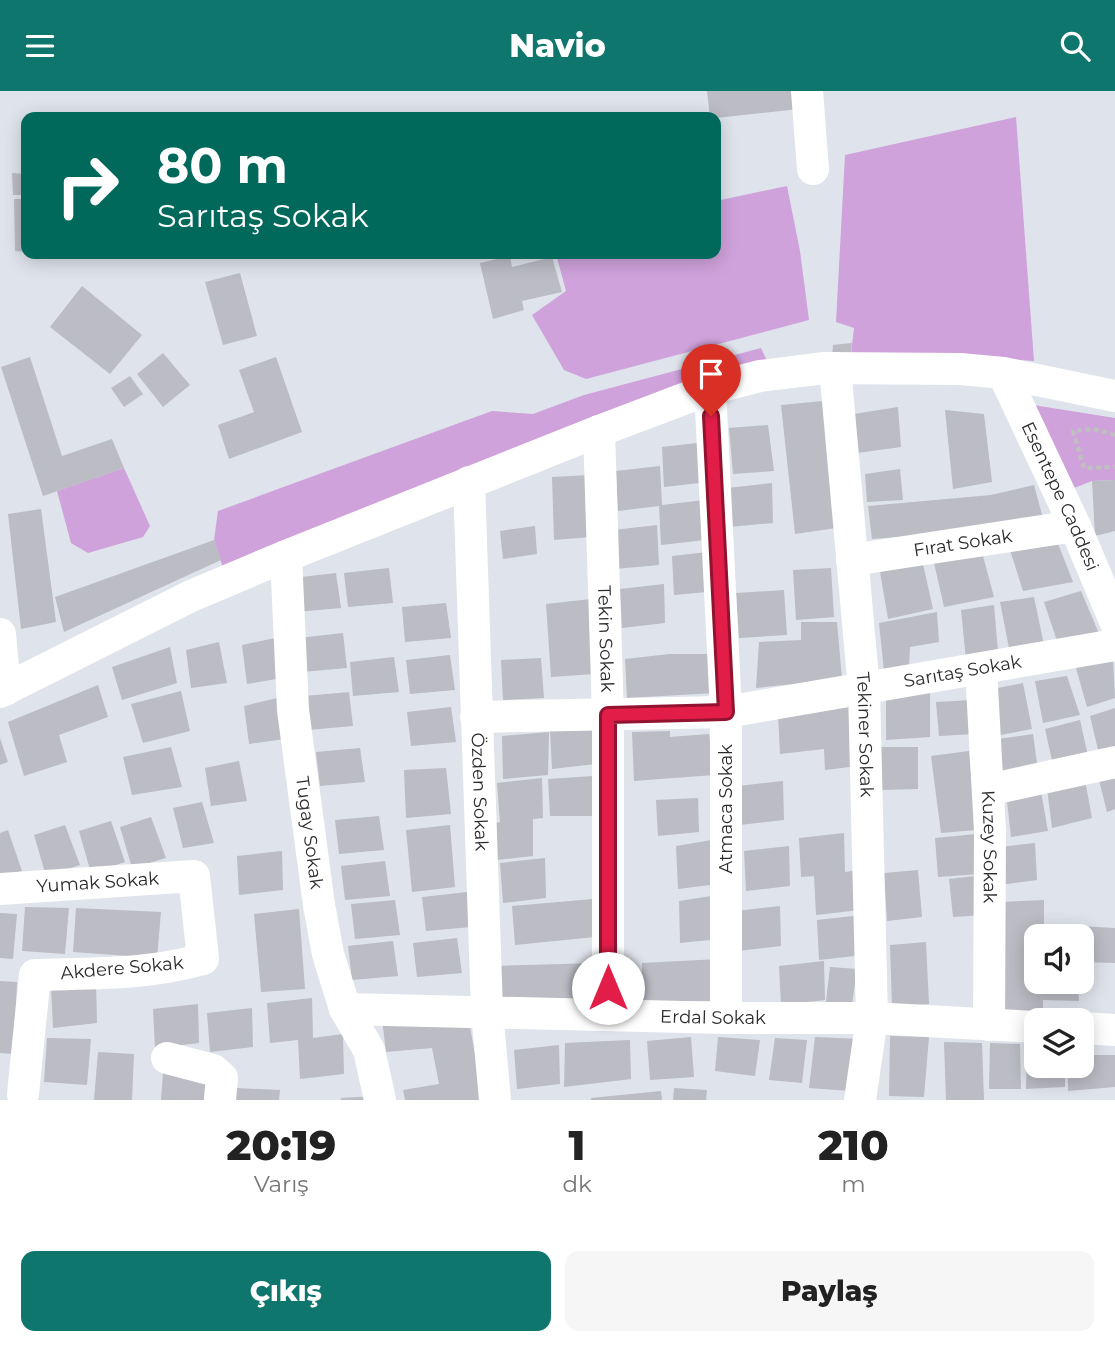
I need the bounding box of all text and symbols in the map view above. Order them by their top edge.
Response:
text: Navio [509,26,606,65]
icon: menu [21,27,59,65]
icon: search [1056,27,1094,65]
text: 80 m [157,136,288,195]
icon: right [42,140,133,231]
text: Sarıtaş Sokak [157,196,369,235]
pin [681,344,741,416]
icon: arrive [692,355,730,393]
street label: Esentepe Caddesi [1017,418,1104,574]
street label: Fırat Sokak [912,525,1014,561]
street label: Tekin Sokak [593,585,618,693]
street label: Sarıtaş Sokak [902,650,1023,692]
street label: Tekiner Sokak [852,671,878,798]
street label: Özden Sokak [467,732,493,852]
street label: Atmaca Sokak [715,744,737,874]
street label: Tugay Sokak [291,775,328,891]
street label: Kuzey Sokak [977,790,1001,904]
street label: Yumak Sokak [36,867,160,898]
map controls [1024,924,1094,1078]
button: sound [1024,924,1094,994]
position arrow [571,951,645,1025]
street label: Akdere Sokak [60,952,185,984]
street label: Erdal Sokak [660,1005,766,1029]
button: layers [1024,1008,1094,1078]
text: 20:19 [226,1119,336,1171]
text: 1 [569,1119,586,1171]
text: 210 [818,1119,889,1171]
text: Varış [254,1170,309,1198]
text: dk [562,1170,592,1198]
text: m [841,1170,866,1198]
button: Çıkış [21,1251,551,1331]
button: Paylaş [565,1251,1094,1331]

